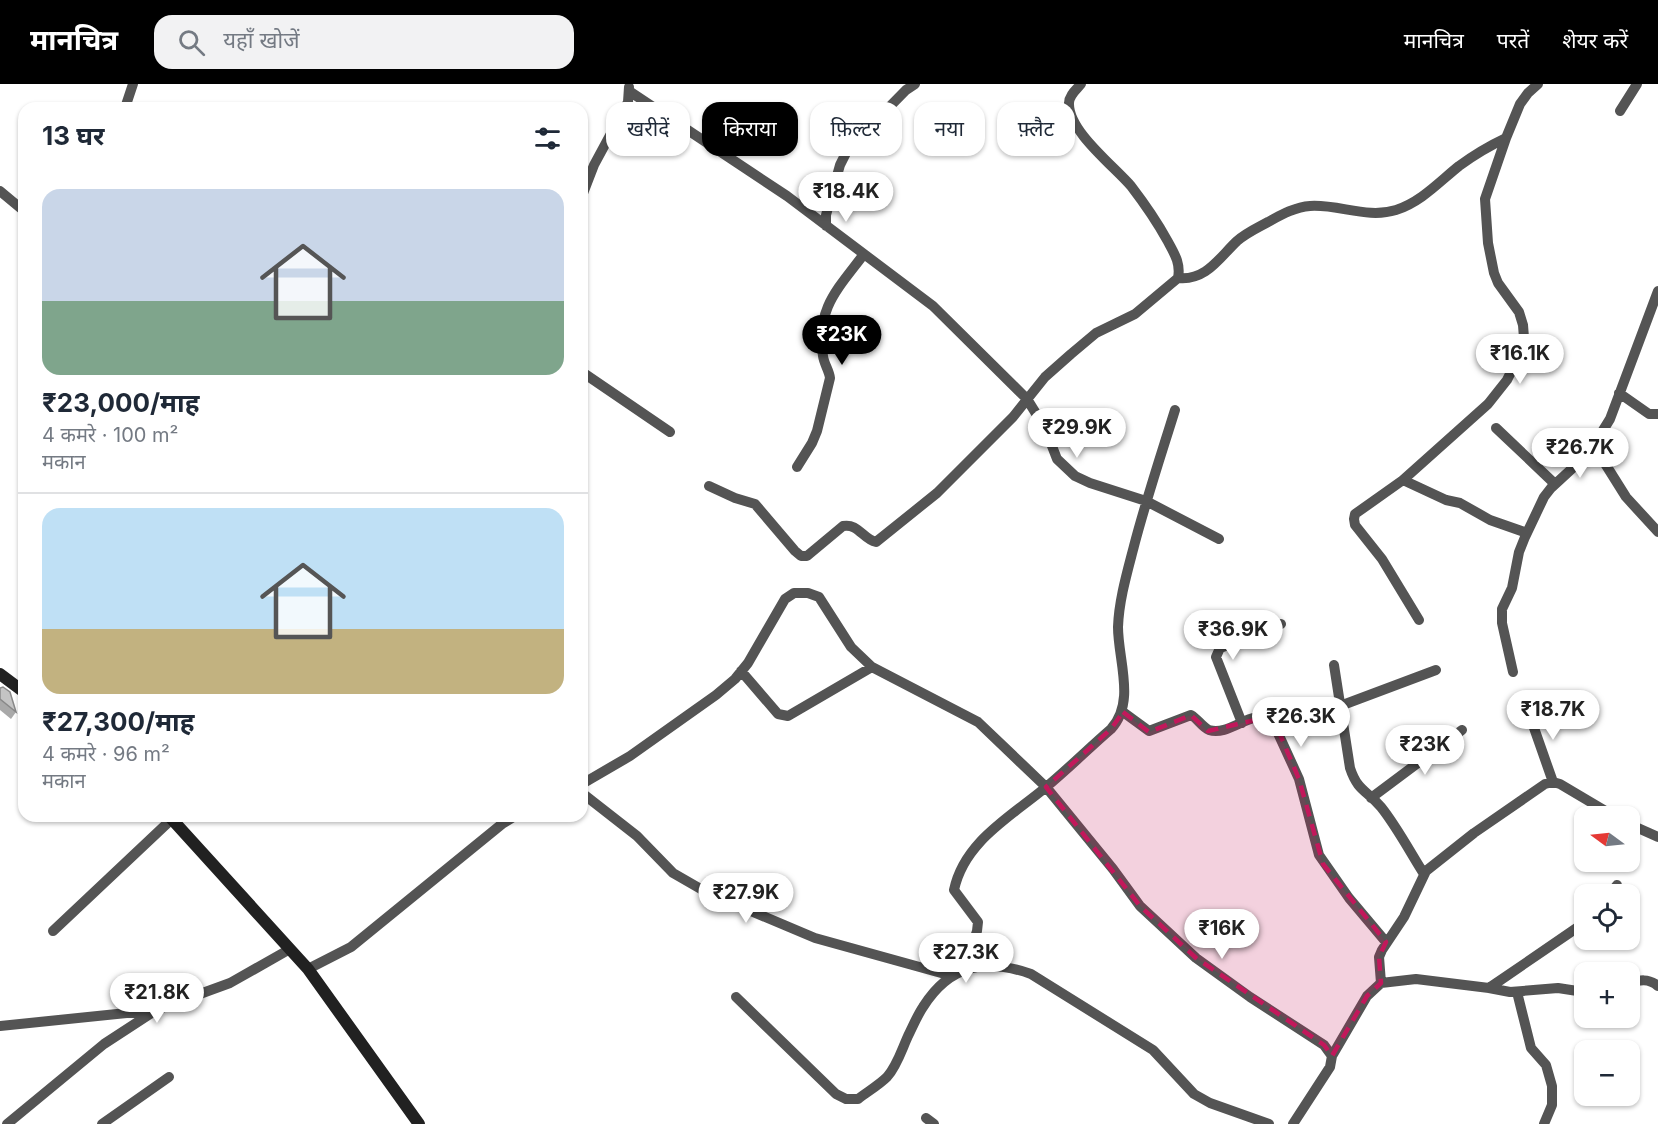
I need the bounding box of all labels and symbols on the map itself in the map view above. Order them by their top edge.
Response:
pin: ₹18.4K [797,172,895,223]
pin: ₹23K [806,315,878,366]
pin: ₹16.1K [1471,334,1569,385]
pin: ₹29.9K [1028,408,1126,459]
pin: ₹26.7K [1531,428,1629,479]
pin: ₹36.9K [1184,610,1282,661]
pin: ₹18.7K [1504,690,1602,741]
pin: ₹26.3K [1252,697,1350,748]
pin: ₹23K [1389,725,1461,776]
north arrow [1574,806,1640,872]
pin: ₹27.9K [697,873,795,924]
pin: ₹16K [1186,909,1258,960]
pin: ₹27.3K [917,933,1015,984]
pin: ₹21.8K [108,973,206,1024]

